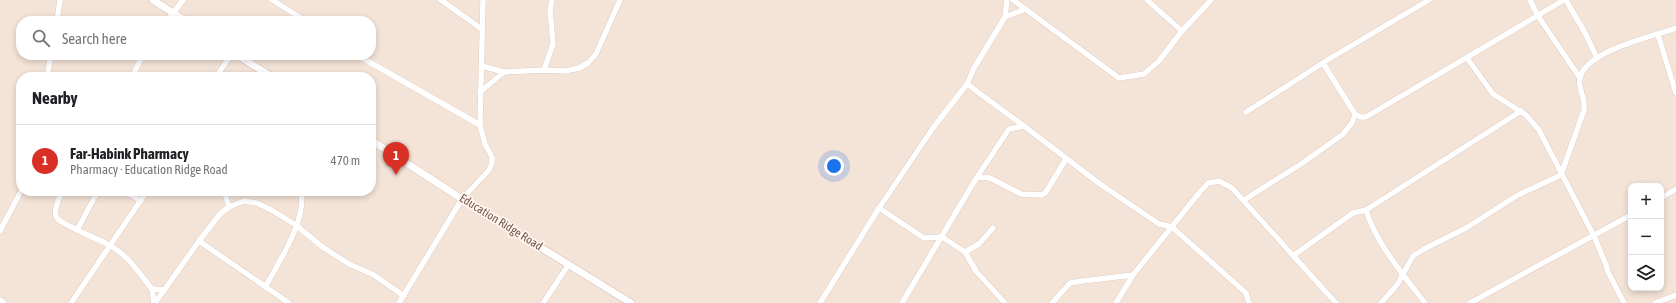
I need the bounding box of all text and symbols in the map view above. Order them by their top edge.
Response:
search box [16,16,376,60]
icon: search [30,27,52,49]
text: Search here [62,30,127,47]
text: Nearby [32,88,78,108]
pin: 1 [383,142,409,175]
text: Far-Habink Pharmacy [70,145,189,162]
text: 1 [42,153,48,168]
text: 470 m [331,153,360,168]
your location [824,156,844,176]
text: Pharmacy · Education Ridge Road [70,162,228,177]
map controls [1628,183,1664,291]
button: + [1628,183,1664,219]
street label: Education Ridge Road [457,191,545,253]
button: − [1628,219,1664,255]
button: layers [1628,255,1664,291]

